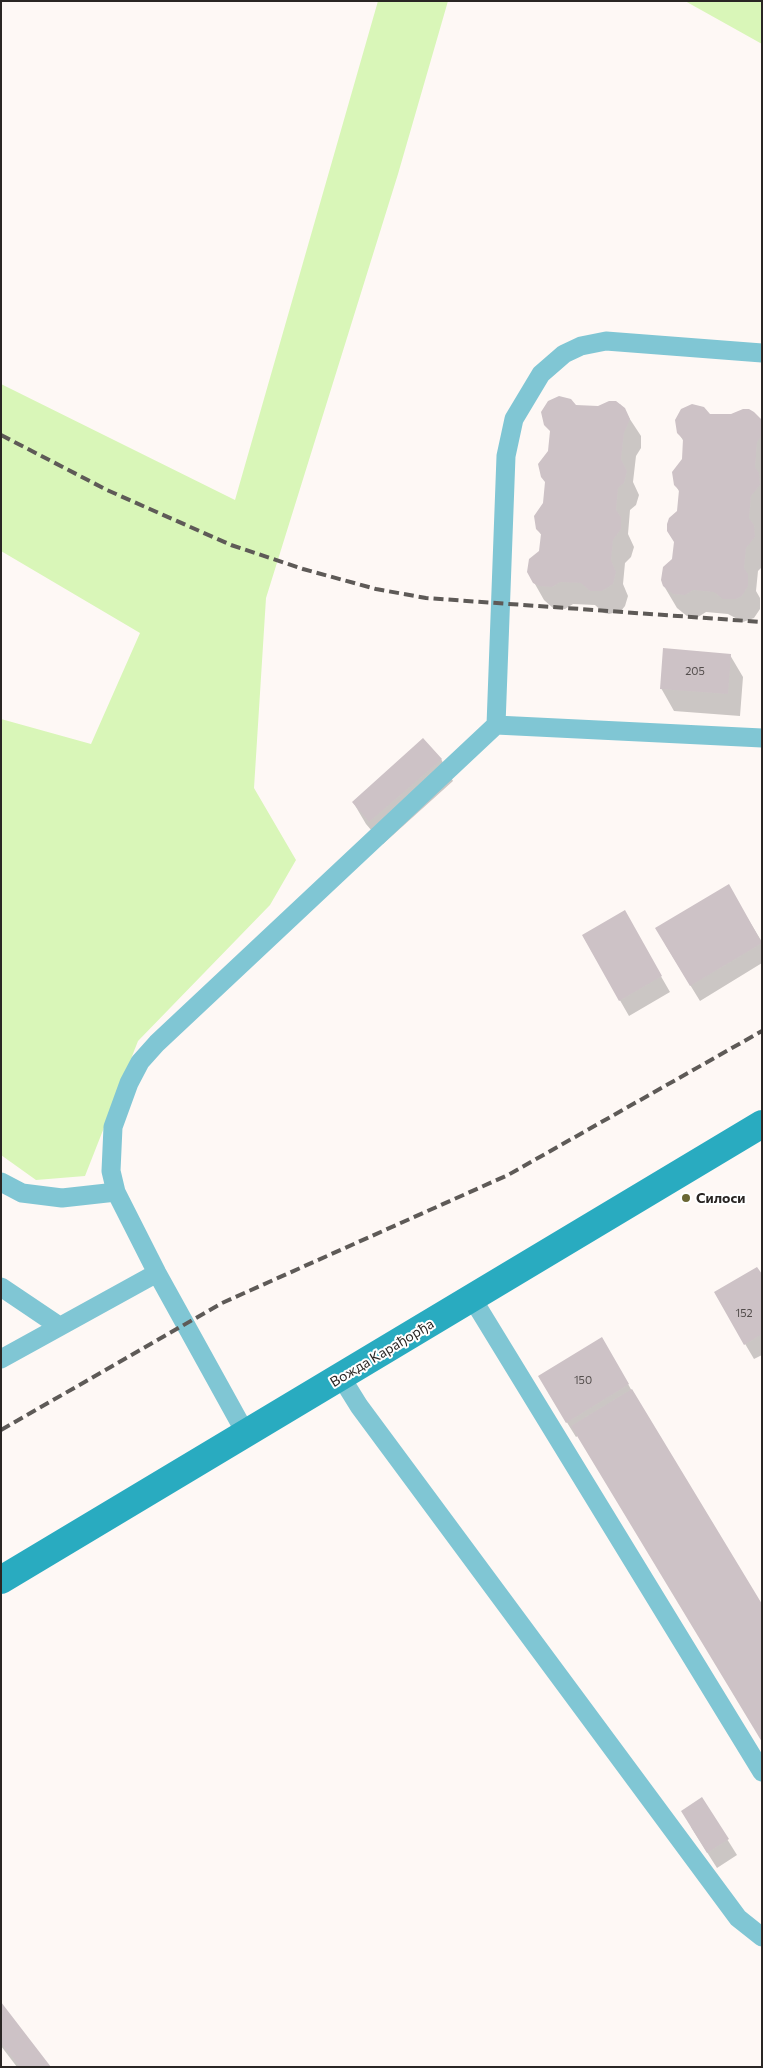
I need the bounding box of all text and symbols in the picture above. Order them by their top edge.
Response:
house number: 205 [685,664,705,678]
place label: Силоси [696,1190,745,1206]
marker: Силоси [680,1192,692,1204]
house number: 152 [735,1306,753,1320]
street label: Вожда Карађорђа [327,1315,437,1391]
house number: 150 [574,1373,592,1387]

